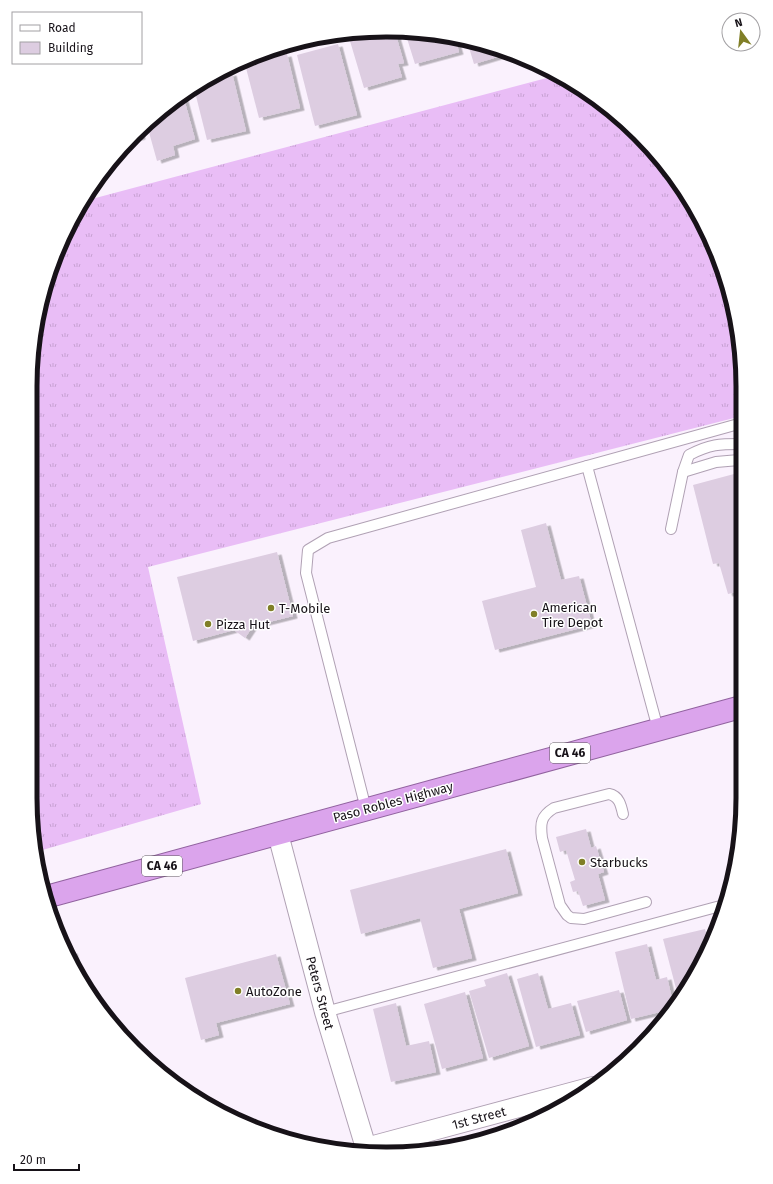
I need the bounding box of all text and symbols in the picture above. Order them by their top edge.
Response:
legend [12,12,142,64]
north arrow [721,12,761,52]
text: N [733,16,744,30]
text: Road [48,21,76,35]
text: Building [48,41,94,55]
place label: American Tire Depot [542,600,603,630]
place label: T-Mobile [279,601,330,616]
marker: T-Mobile [266,603,276,613]
marker: American Tire Depot [529,609,539,619]
place label: Pizza Hut [216,617,270,632]
marker: Pizza Hut [203,619,213,629]
road number: CA 46 [550,743,590,763]
street label: Paso Robles Highway [331,779,455,825]
place label: Starbucks [590,855,648,870]
road number: CA 46 [142,856,182,876]
marker: Starbucks [577,857,587,867]
street label: Peters Street [303,955,337,1032]
place label: AutoZone [246,984,302,999]
marker: AutoZone [233,986,243,996]
street label: 1st Street [450,1104,508,1132]
scale bar [14,1146,79,1172]
text: 20 m [20,1153,46,1167]

